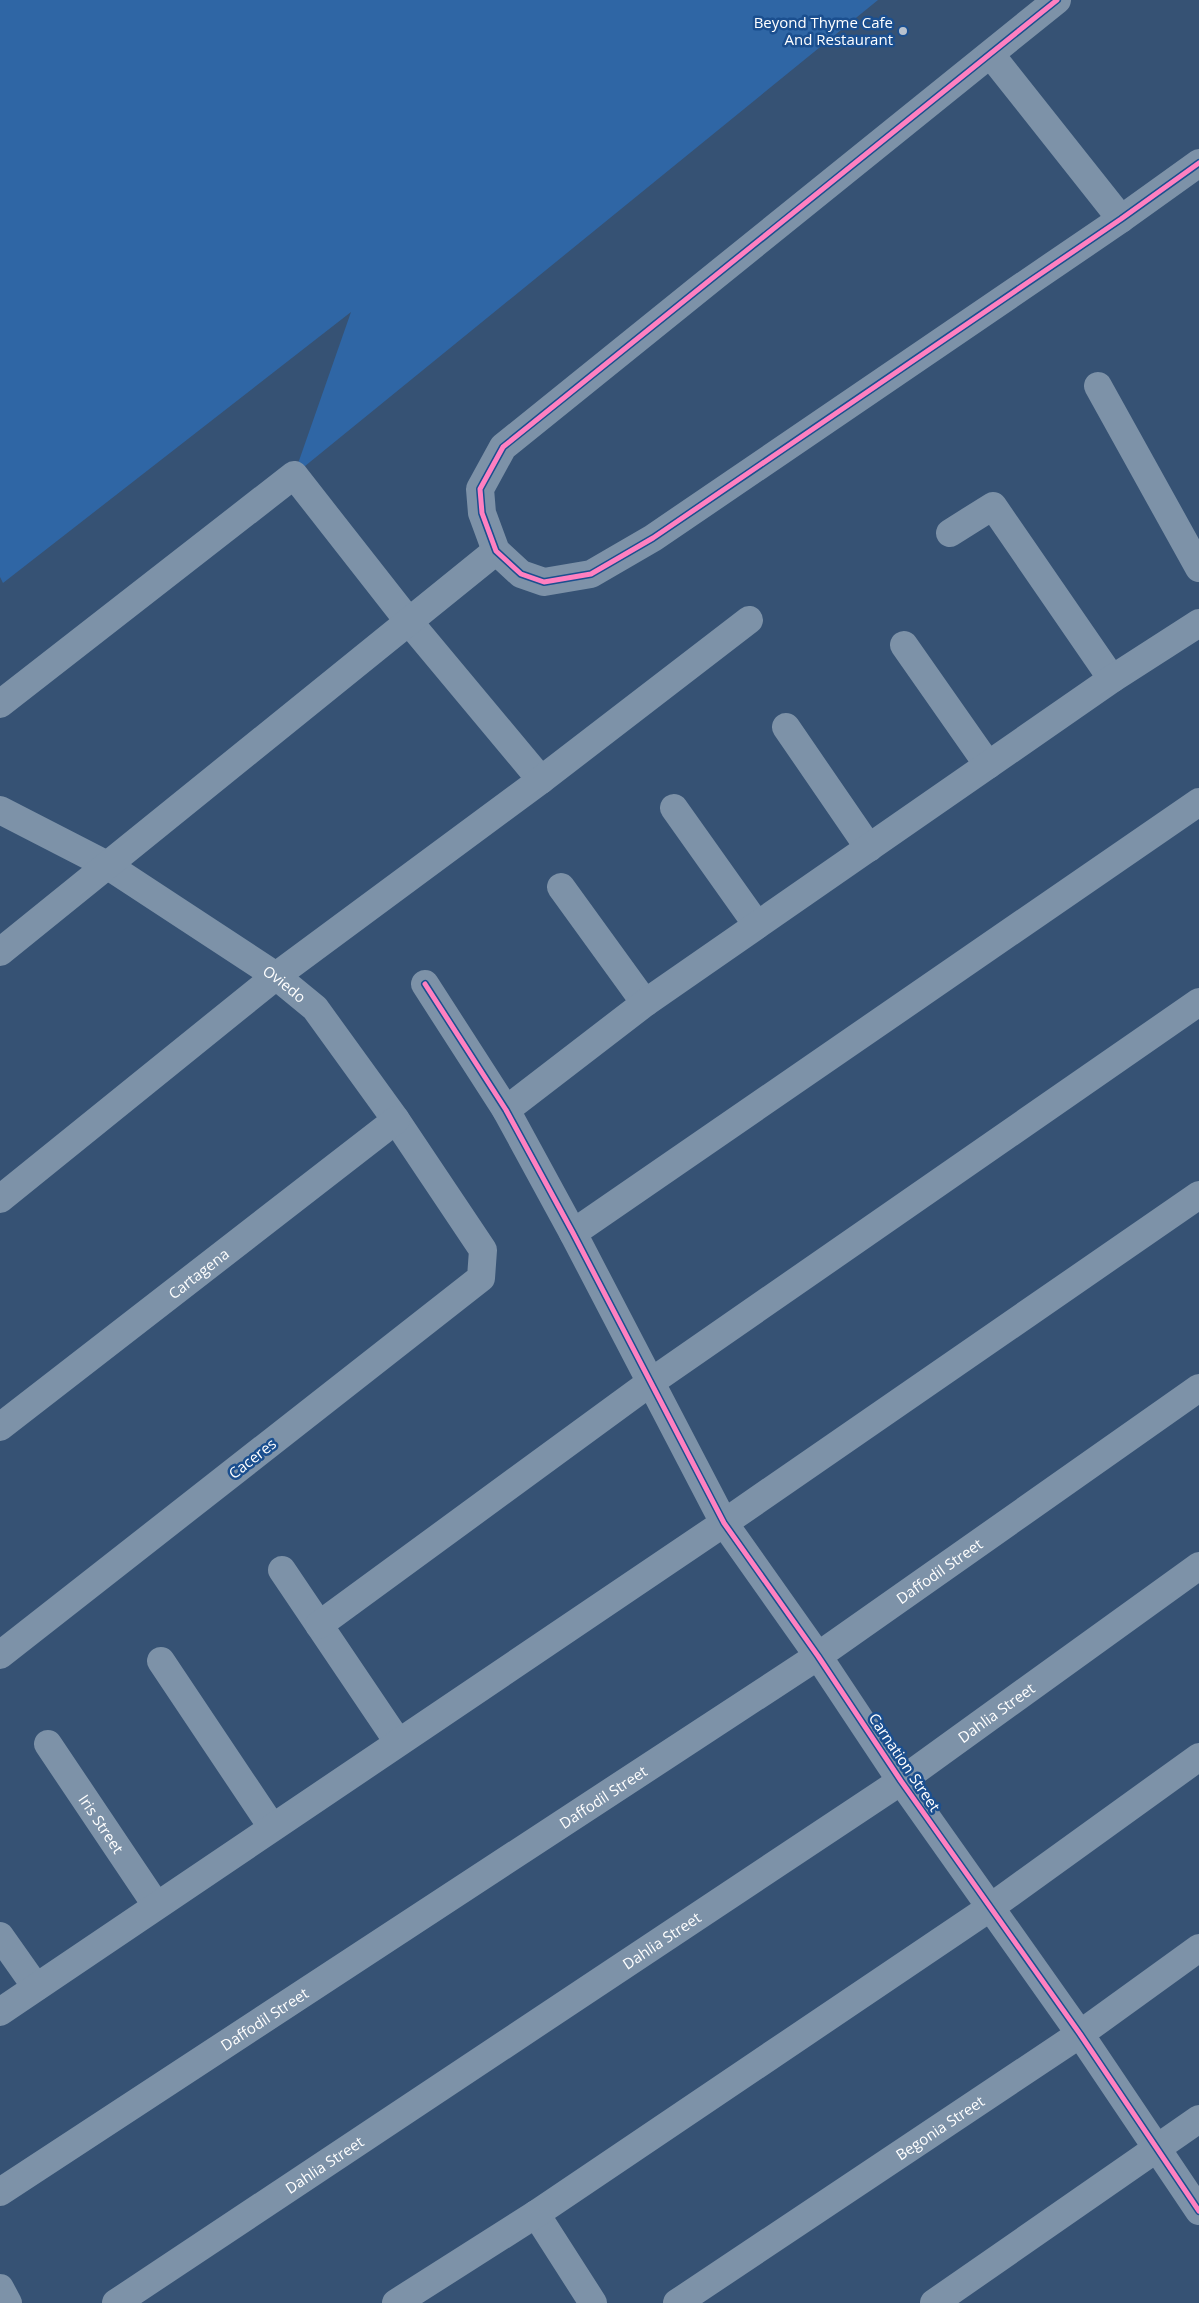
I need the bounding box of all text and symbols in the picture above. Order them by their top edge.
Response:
place label: Beyond Thyme Cafe And Restaurant [754,12,893,49]
marker: Beyond Thyme Cafe And Restaurant [897,25,909,37]
street label: Oviedo [259,960,310,1007]
street label: Cartagena [164,1243,233,1303]
street label: Caceres [224,1433,280,1483]
street label: Daffodil Street [892,1534,986,1608]
street label: Dahlia Street [954,1678,1039,1747]
street label: Carnation Street [865,1709,945,1815]
street label: Daffodil Street [555,1761,651,1833]
street label: Iris Street [74,1790,128,1857]
street label: Dahlia Street [618,1907,705,1974]
street label: Daffodil Street [217,1983,312,2055]
street label: Begonia Street [892,2091,988,2164]
street label: Dahlia Street [281,2131,367,2198]

